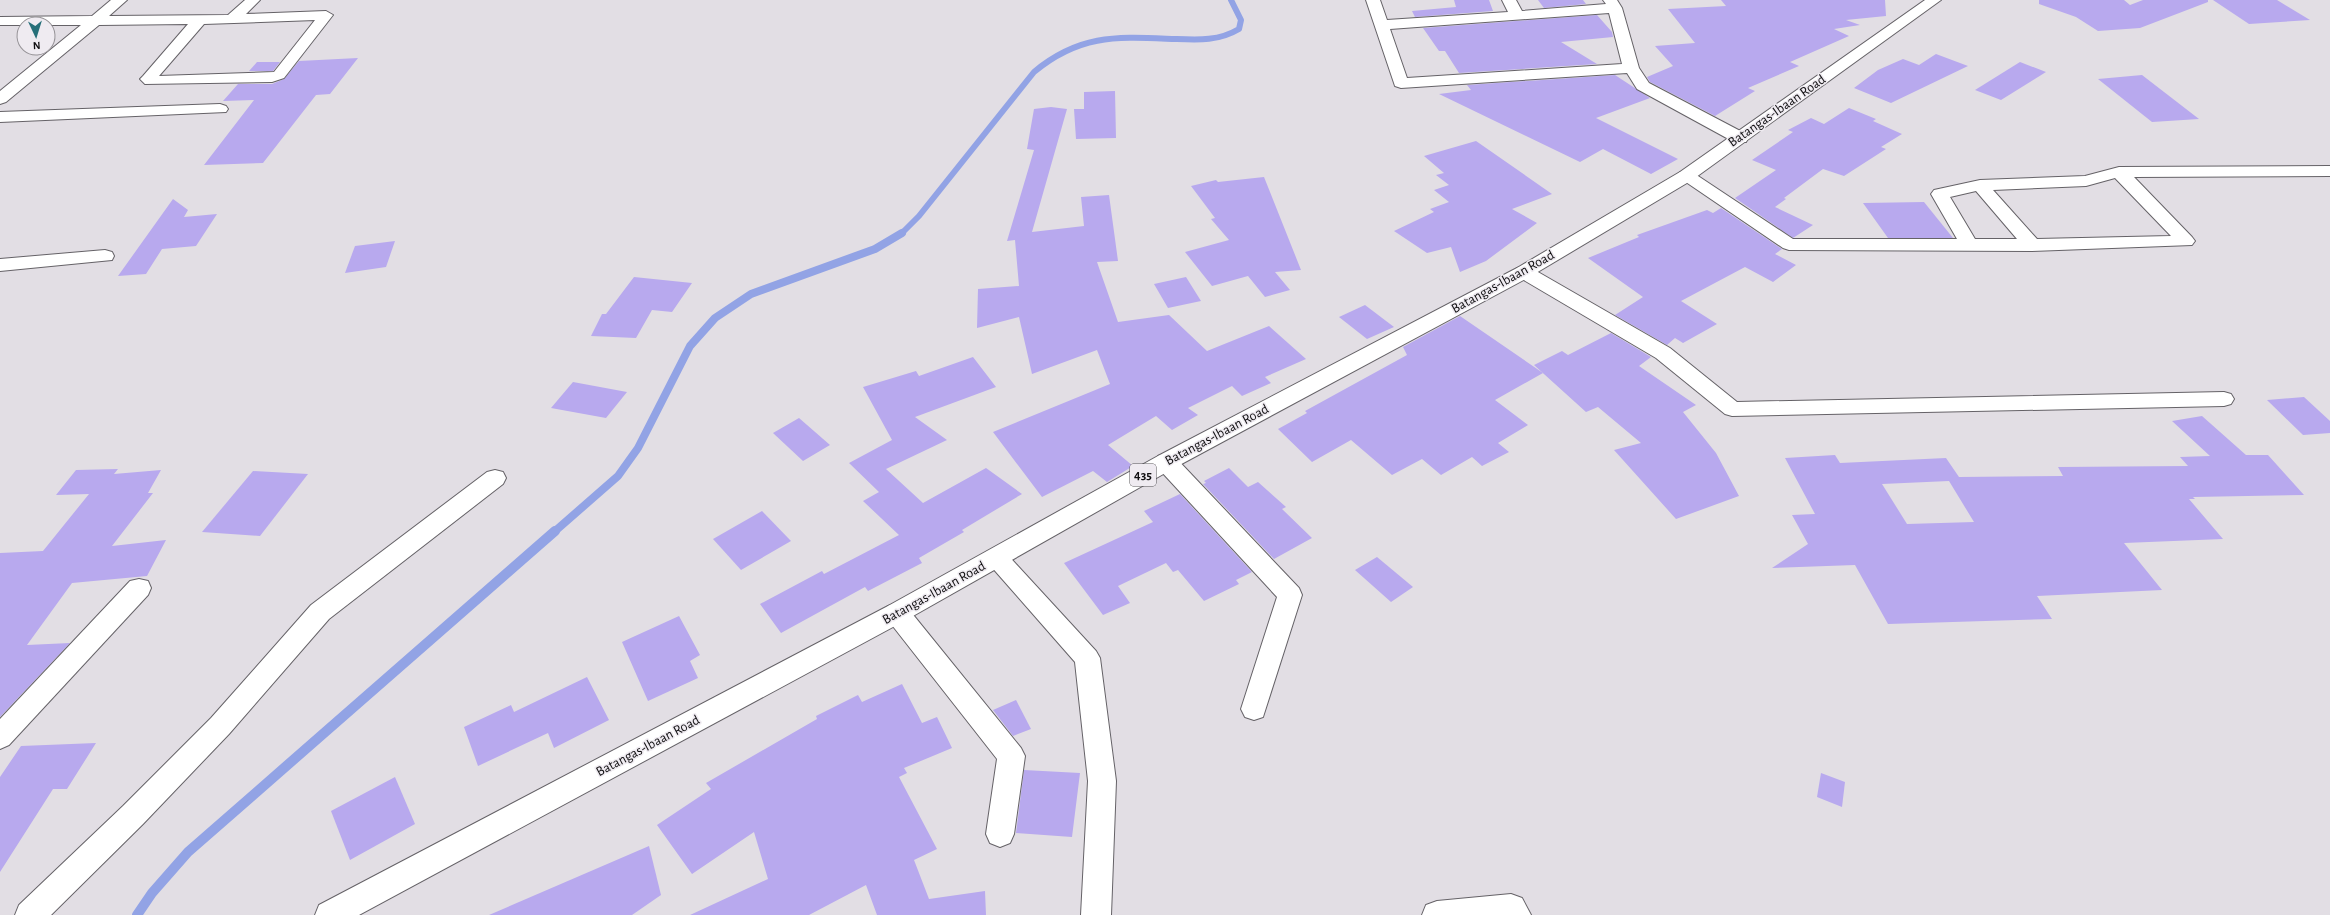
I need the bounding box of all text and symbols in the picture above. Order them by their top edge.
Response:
north arrow [16,16,56,56]
text: N [32,40,41,51]
street label: Batangas-Ibaan Road [1726,72,1828,150]
street label: Batangas-Ibaan Road [1449,248,1557,316]
street label: Batangas-Ibaan Road [1163,402,1271,468]
road number: 435 [1130,464,1156,486]
street label: Batangas-Ibaan Road [880,559,988,627]
street label: Batangas-Ibaan Road [594,713,702,779]

